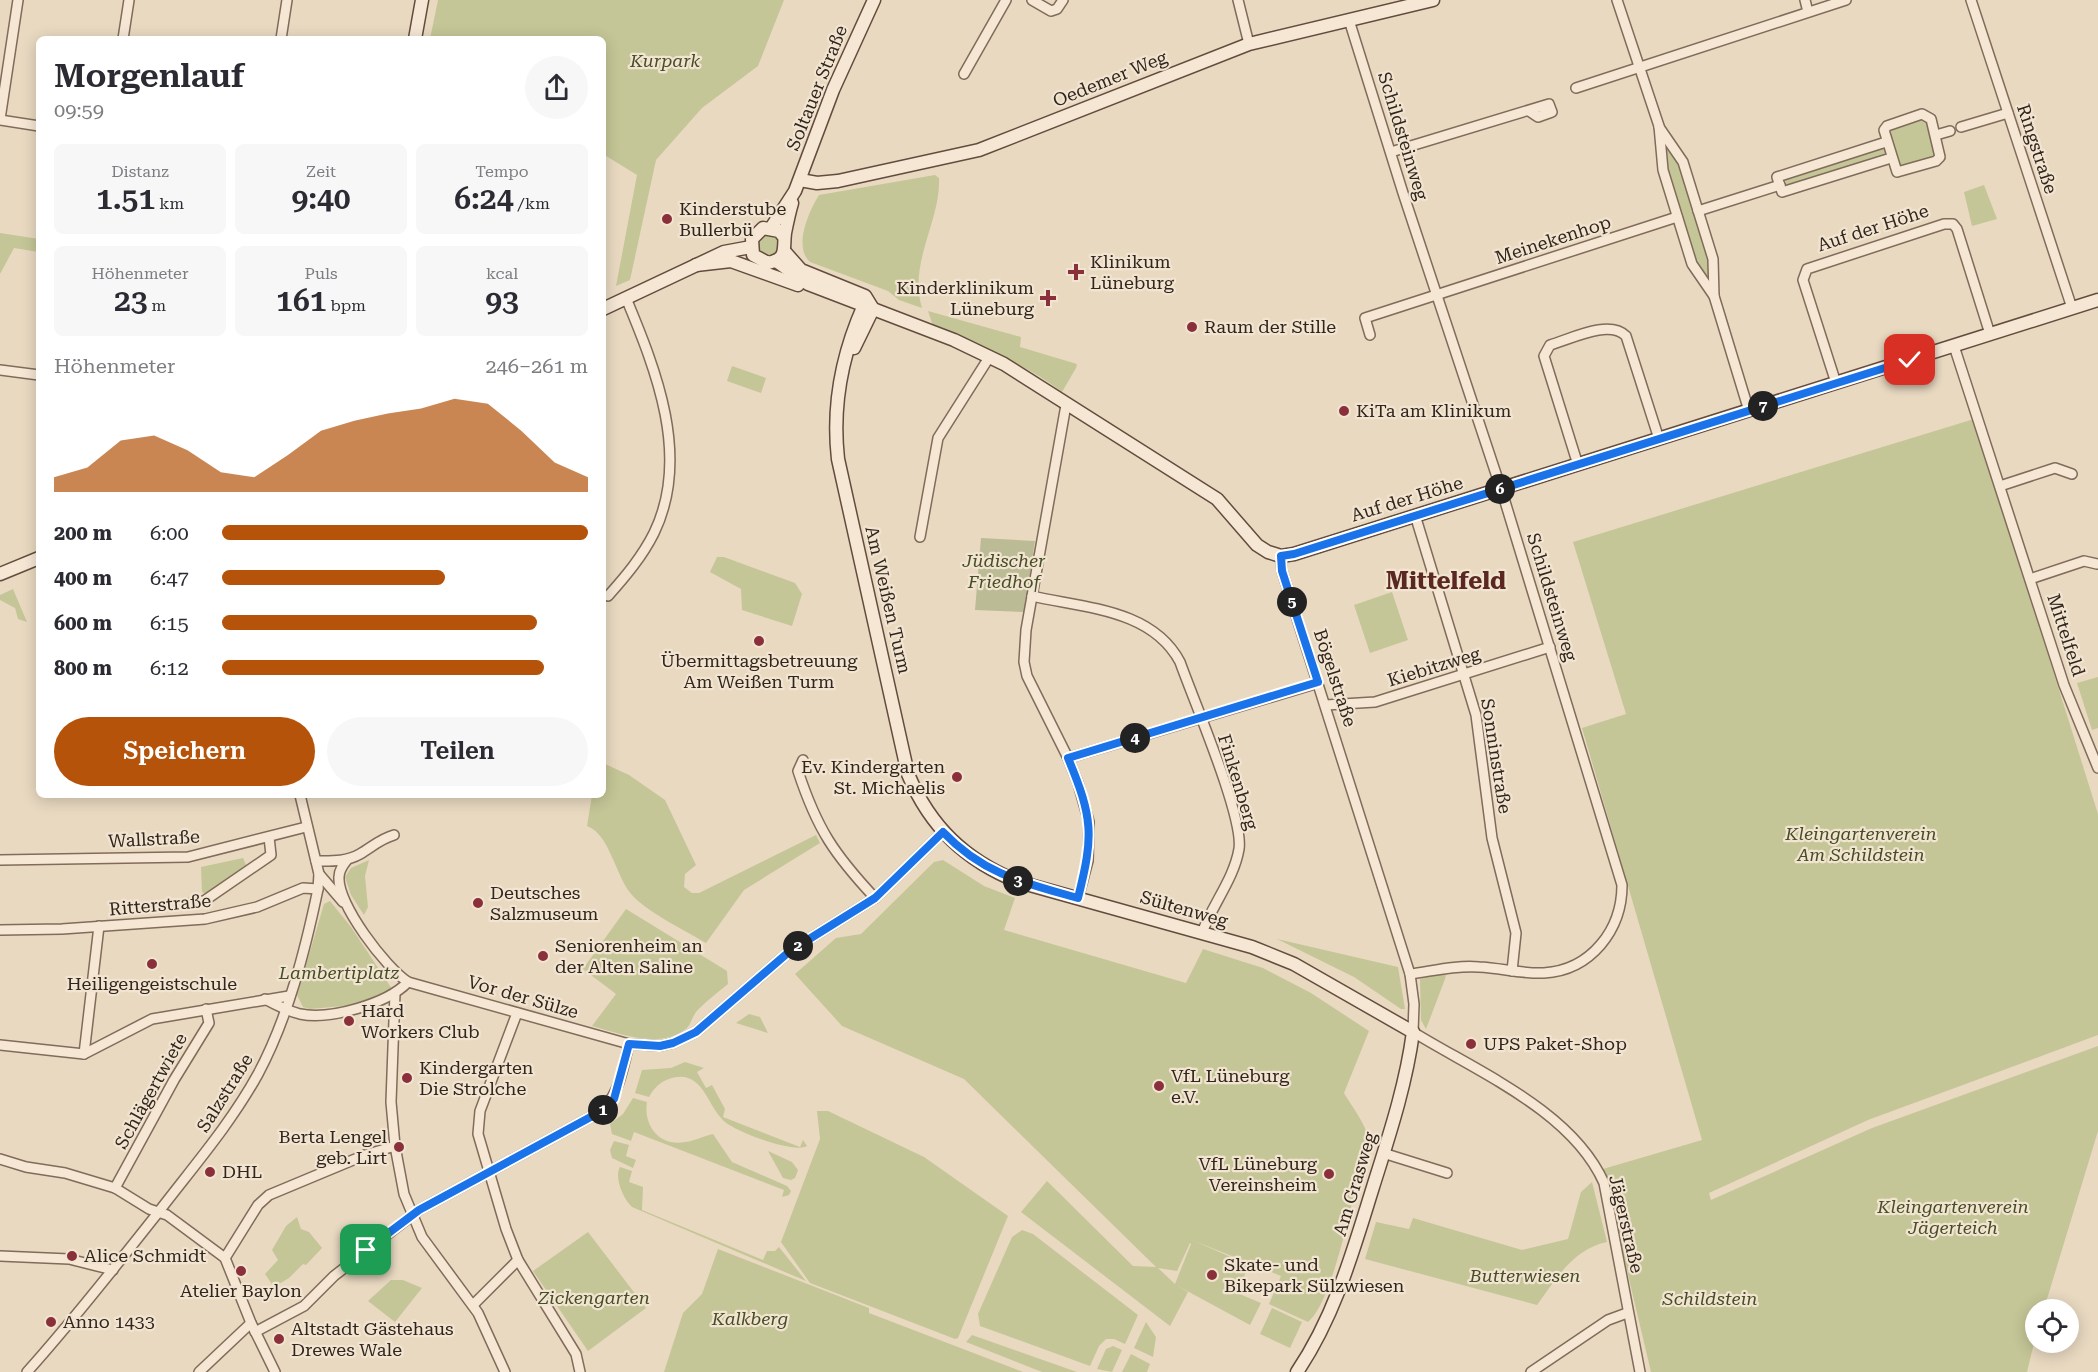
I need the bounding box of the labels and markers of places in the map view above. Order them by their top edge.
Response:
place label: Kinderstube Bullerbü [679,198,786,240]
marker: Kinderstube Bullerbü [660,212,674,226]
place label: Klinikum Lüneburg [1090,251,1175,293]
marker: Klinikum Lüneburg [1067,263,1085,281]
place label: Kinderklinikum Lüneburg [896,277,1035,319]
marker: Kinderklinikum Lüneburg [1039,289,1057,307]
place label: Raum der Stille [1204,316,1336,337]
marker: Raum der Stille [1185,320,1199,334]
pin [1884,334,1935,385]
pin: 7 [1748,391,1778,421]
place label: KiTa am Klinikum [1356,400,1511,421]
marker: KiTa am Klinikum [1337,404,1351,418]
pin: 6 [1485,474,1515,504]
pin: 5 [1277,587,1307,617]
marker: Übermittagsbetreuung Am Weißen Turm [752,634,766,648]
place label: Übermittagsbetreuung Am Weißen Turm [660,650,858,692]
pin: 4 [1120,723,1150,753]
place label: Ev. Kindergarten St. Michaelis [801,756,945,798]
marker: Ev. Kindergarten St. Michaelis [950,770,964,784]
pin: 3 [1003,866,1033,896]
place label: Deutsches Salzmuseum [490,882,599,924]
marker: Deutsches Salzmuseum [471,896,485,910]
pin: 2 [783,931,813,961]
place label: Seniorenheim an der Alten Saline [555,935,703,977]
marker: Seniorenheim an der Alten Saline [536,949,550,963]
marker: Heiligengeistschule [145,957,159,971]
place label: Heiligengeistschule [67,973,237,994]
place label: Hard Workers Club [361,1000,480,1042]
marker: Hard Workers Club [342,1014,356,1028]
place label: UPS Paket-Shop [1483,1033,1627,1054]
marker: UPS Paket-Shop [1464,1037,1478,1051]
place label: Kindergarten Die Strolche [419,1057,534,1099]
place label: VfL Lüneburg e.V. [1171,1065,1290,1107]
marker: Kindergarten Die Strolche [400,1071,414,1085]
marker: VfL Lüneburg e.V. [1152,1079,1166,1093]
pin: 1 [588,1095,618,1125]
place label: Berta Lengel geb. Lirt [279,1126,387,1168]
marker: Berta Lengel geb. Lirt [392,1140,406,1154]
place label: VfL Lüneburg Vereinsheim [1199,1153,1318,1195]
place label: DHL [222,1161,262,1182]
marker: DHL [203,1165,217,1179]
marker: VfL Lüneburg Vereinsheim [1322,1167,1336,1181]
pin [340,1224,391,1275]
place label: Alice Schmidt [84,1245,207,1266]
marker: Alice Schmidt [65,1249,79,1263]
place label: Skate- und Bikepark Sülzwiesen [1224,1254,1405,1296]
marker: Atelier Baylon [234,1264,248,1278]
marker: Skate- und Bikepark Sülzwiesen [1205,1268,1219,1282]
place label: Atelier Baylon [180,1280,302,1301]
place label: Anno 1433 [63,1311,155,1332]
marker: Anno 1433 [44,1315,58,1329]
place label: Altstadt Gästehaus Drewes Wale [291,1318,454,1360]
marker: Altstadt Gästehaus Drewes Wale [272,1332,286,1346]

